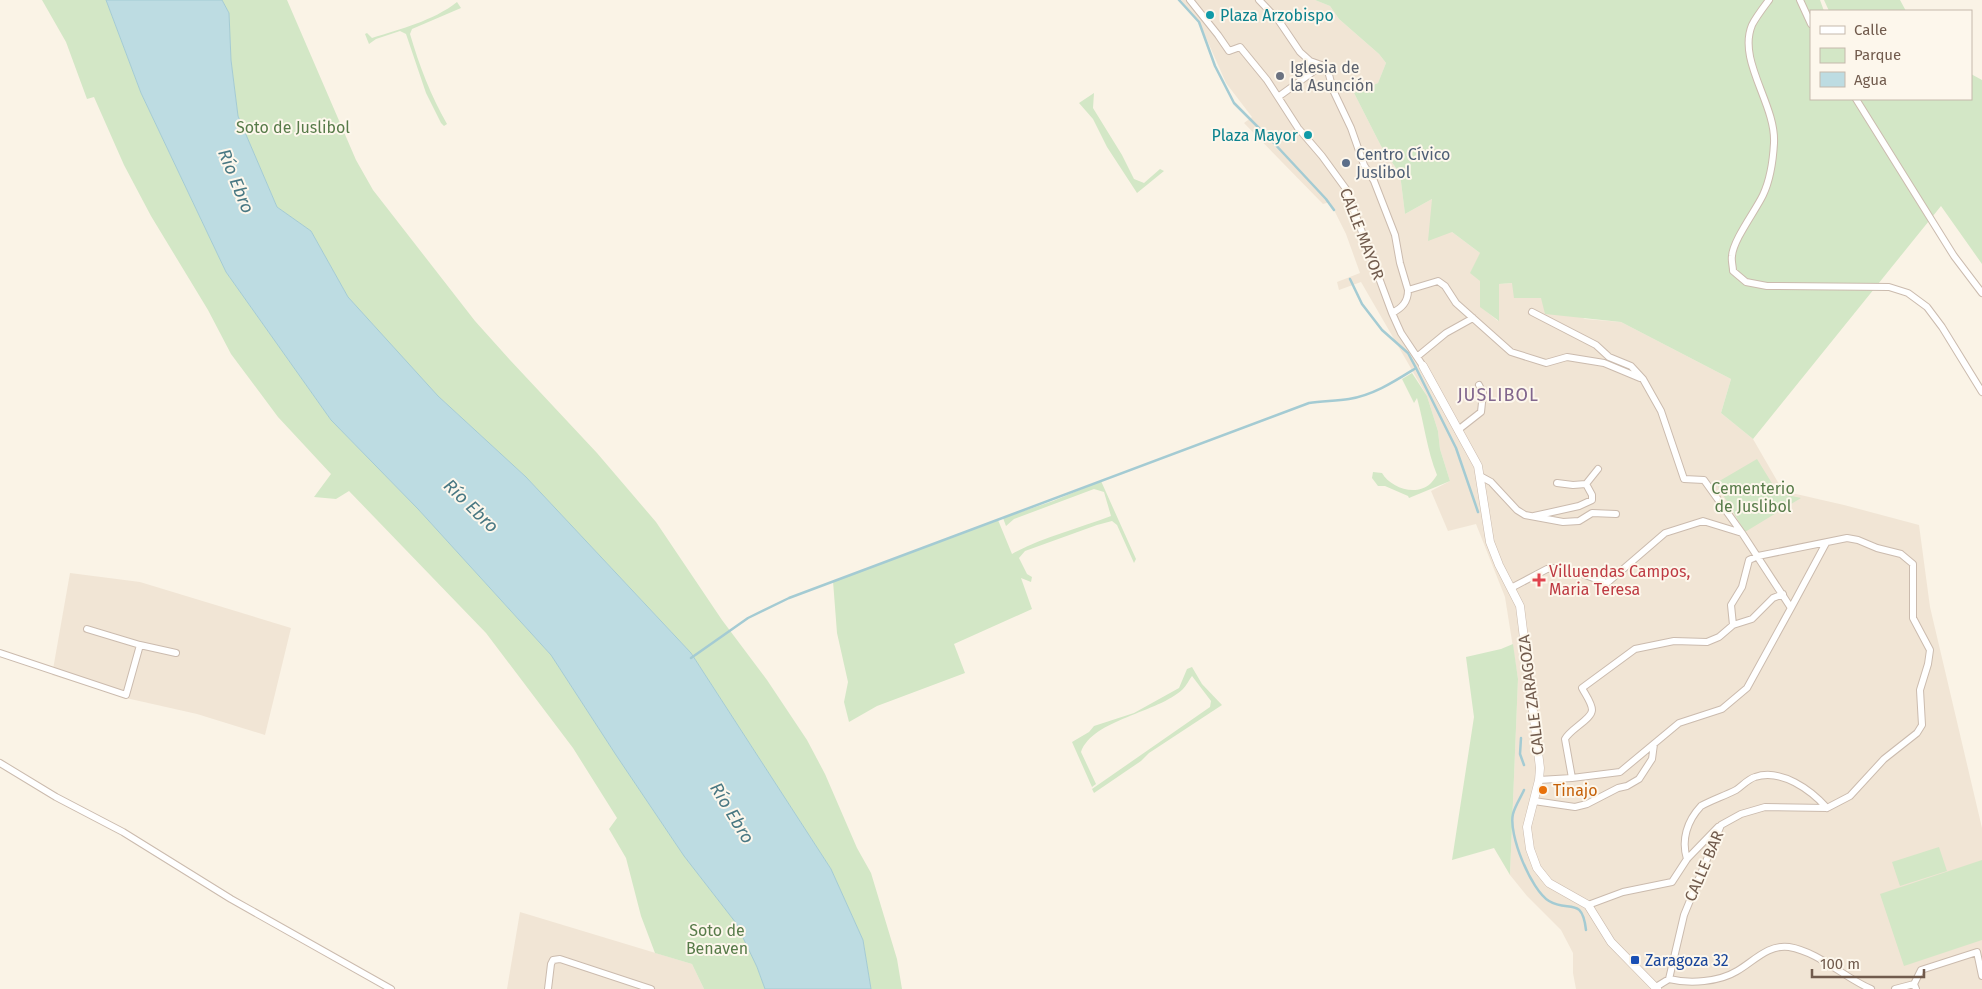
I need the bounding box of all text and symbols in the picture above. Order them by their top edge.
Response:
place label: Plaza Arzobispo [1220,6,1334,25]
marker: Plaza Arzobispo [1204,9,1216,21]
legend [1810,10,1972,100]
text: Calle [1854,21,1887,39]
text: Parque [1854,46,1901,64]
place label: Iglesia de la Asunción [1290,58,1374,95]
marker: Iglesia de la Asunción [1274,70,1286,82]
text: Agua [1854,71,1887,89]
park label: Soto de Juslibol [236,118,350,137]
place label: Plaza Mayor [1212,126,1299,145]
marker: Plaza Mayor [1302,129,1314,141]
place label: Centro Cívico Juslibol [1356,145,1450,182]
water label: Río Ebro [213,146,259,216]
marker: Centro Cívico Juslibol [1340,157,1352,169]
street label: CALLE MAYOR [1336,185,1388,283]
district label: JUSLIBOL [1457,384,1539,406]
water label: Río Ebro [439,475,503,537]
park label: Cementerio de Juslibol [1711,479,1795,516]
place label: Villuendas Campos, Maria Teresa [1549,562,1691,599]
marker: Villuendas Campos, Maria Teresa [1533,574,1545,586]
street label: CALLE ZARAGOZA [1514,633,1548,756]
water label: Río Ebro [705,778,759,848]
place label: Tinajo [1553,781,1598,800]
marker: Tinajo [1537,784,1549,796]
street label: CALLE BAR [1681,827,1728,904]
park label: Soto de Benaven [686,921,748,958]
scale bar [1812,946,1924,978]
place label: Zaragoza 32 [1645,951,1729,970]
marker: Zaragoza 32 [1629,954,1641,966]
text: 100 m [1820,955,1860,973]

